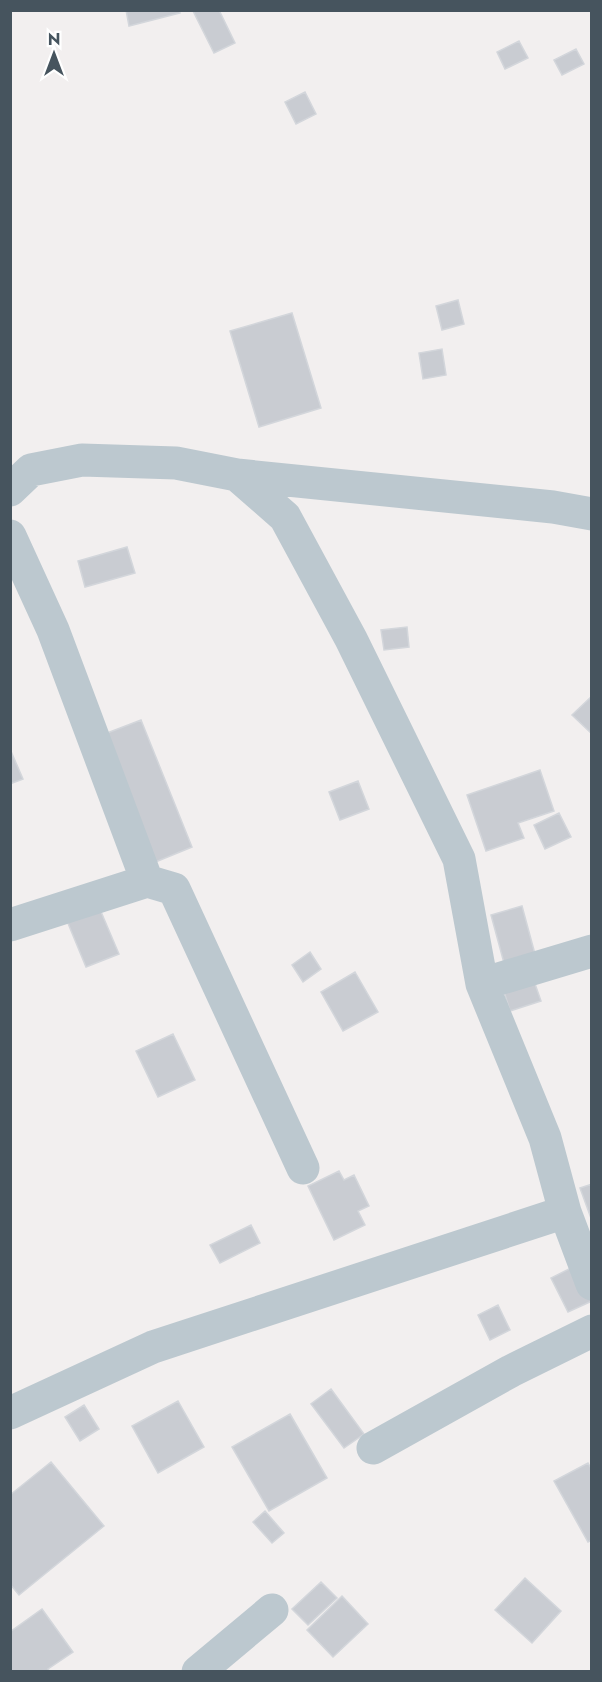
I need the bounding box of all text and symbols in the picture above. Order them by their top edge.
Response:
north arrow [24,24,84,84]
text: N [48,28,60,51]

